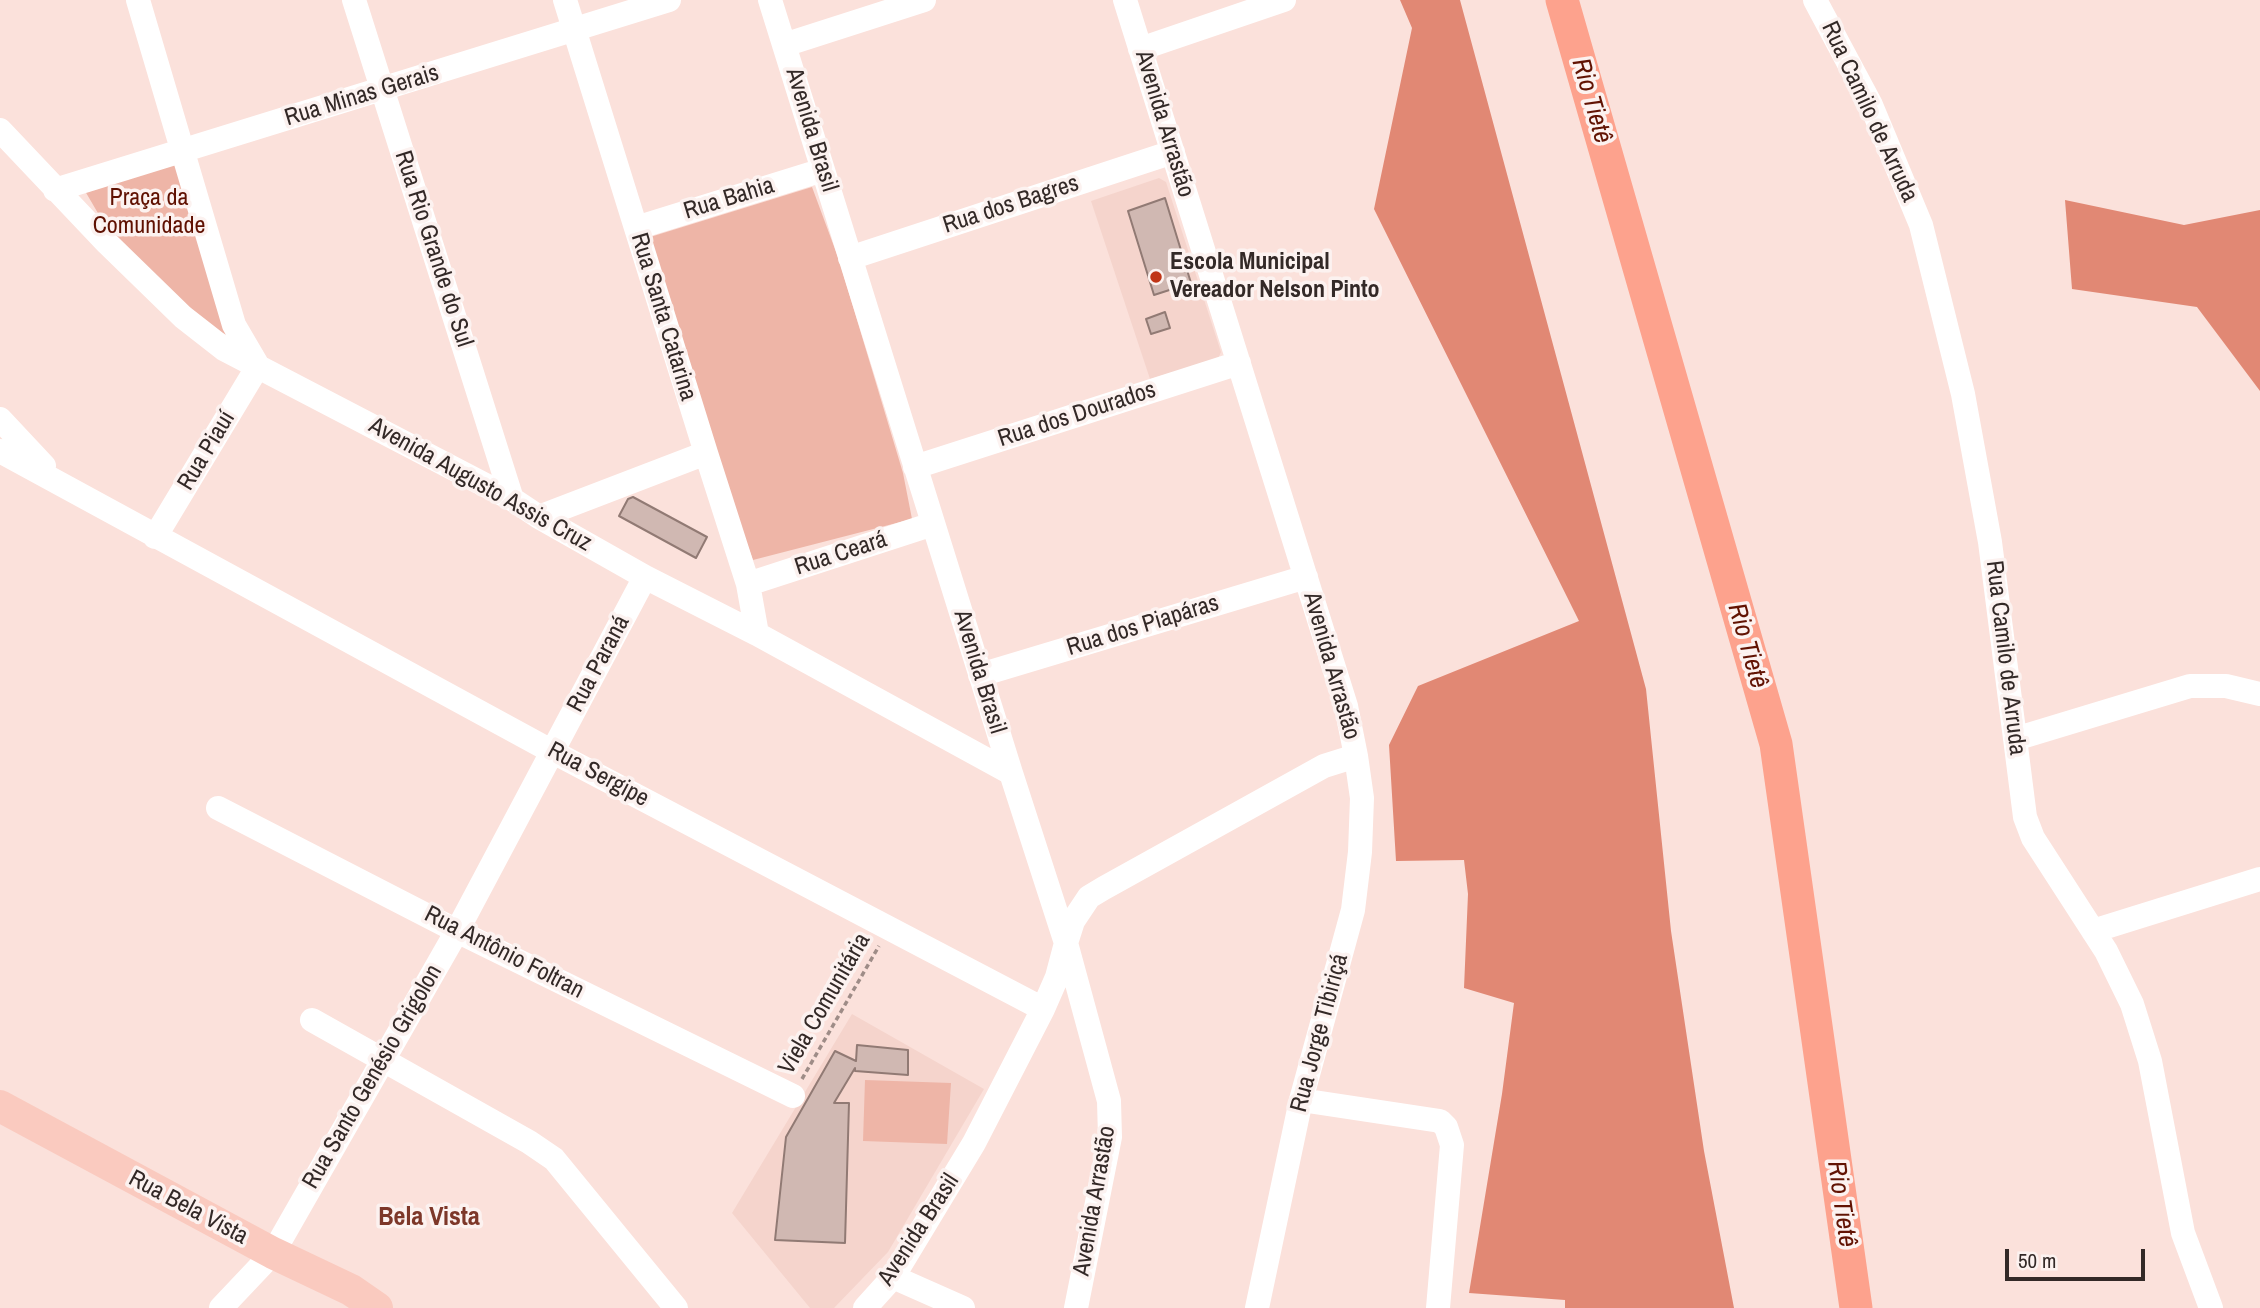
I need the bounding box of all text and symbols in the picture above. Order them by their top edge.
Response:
street label: Rua Camilo de Arruda [1815,17,1923,207]
street label: Avenida Arrastão [1128,47,1200,201]
water label: Rio Tietê [1564,55,1618,147]
street label: Rua Minas Gerais [281,59,443,133]
street label: Avenida Brasil [779,65,843,195]
street label: Rua Rio Grande do Sul [388,147,478,351]
street label: Rua dos Bagres [939,170,1083,240]
street label: Rua Bahia [680,172,778,226]
park label: Praça da Comunidade [93,185,205,241]
street label: Rua Santa Catarina [624,230,702,404]
place label: Escola Municipal Vereador Nelson Pinto [1170,249,1380,305]
marker: Escola Municipal Vereador Nelson Pinto [1148,269,1164,285]
street label: Rua dos Dourados [995,376,1159,454]
street label: Rua Piauí [172,406,242,496]
street label: Avenida Augusto Assis Cruz [364,412,596,558]
street label: Rua Ceará [791,526,891,582]
street label: Rua Camilo de Arruda [1979,559,2031,757]
street label: Rua dos Piapáras [1063,589,1223,663]
street label: Avenida Arrastão [1296,589,1366,743]
water label: Rio Tietê [1720,600,1774,692]
street label: Avenida Brasil [947,607,1011,737]
street label: Rua Paraná [562,611,636,717]
street label: Rua Sergipe [542,736,654,814]
street label: Rua Antônio Foltran [419,900,589,1006]
street label: Viela Comunitária [773,928,877,1080]
street label: Rua Jorge Tibiriçá [1285,951,1355,1115]
street label: Rua Santo Genésio Grigolon [297,960,449,1194]
street label: Avenida Arrastão [1068,1124,1122,1278]
water label: Rio Tietê [1820,1159,1862,1249]
street label: Rua Bela Vista [123,1165,253,1251]
street label: Avenida Brasil [872,1169,966,1291]
district label: Bela Vista [378,1202,480,1234]
scale bar [2008,1234,2148,1278]
text: 50 m [2018,1246,2056,1275]

